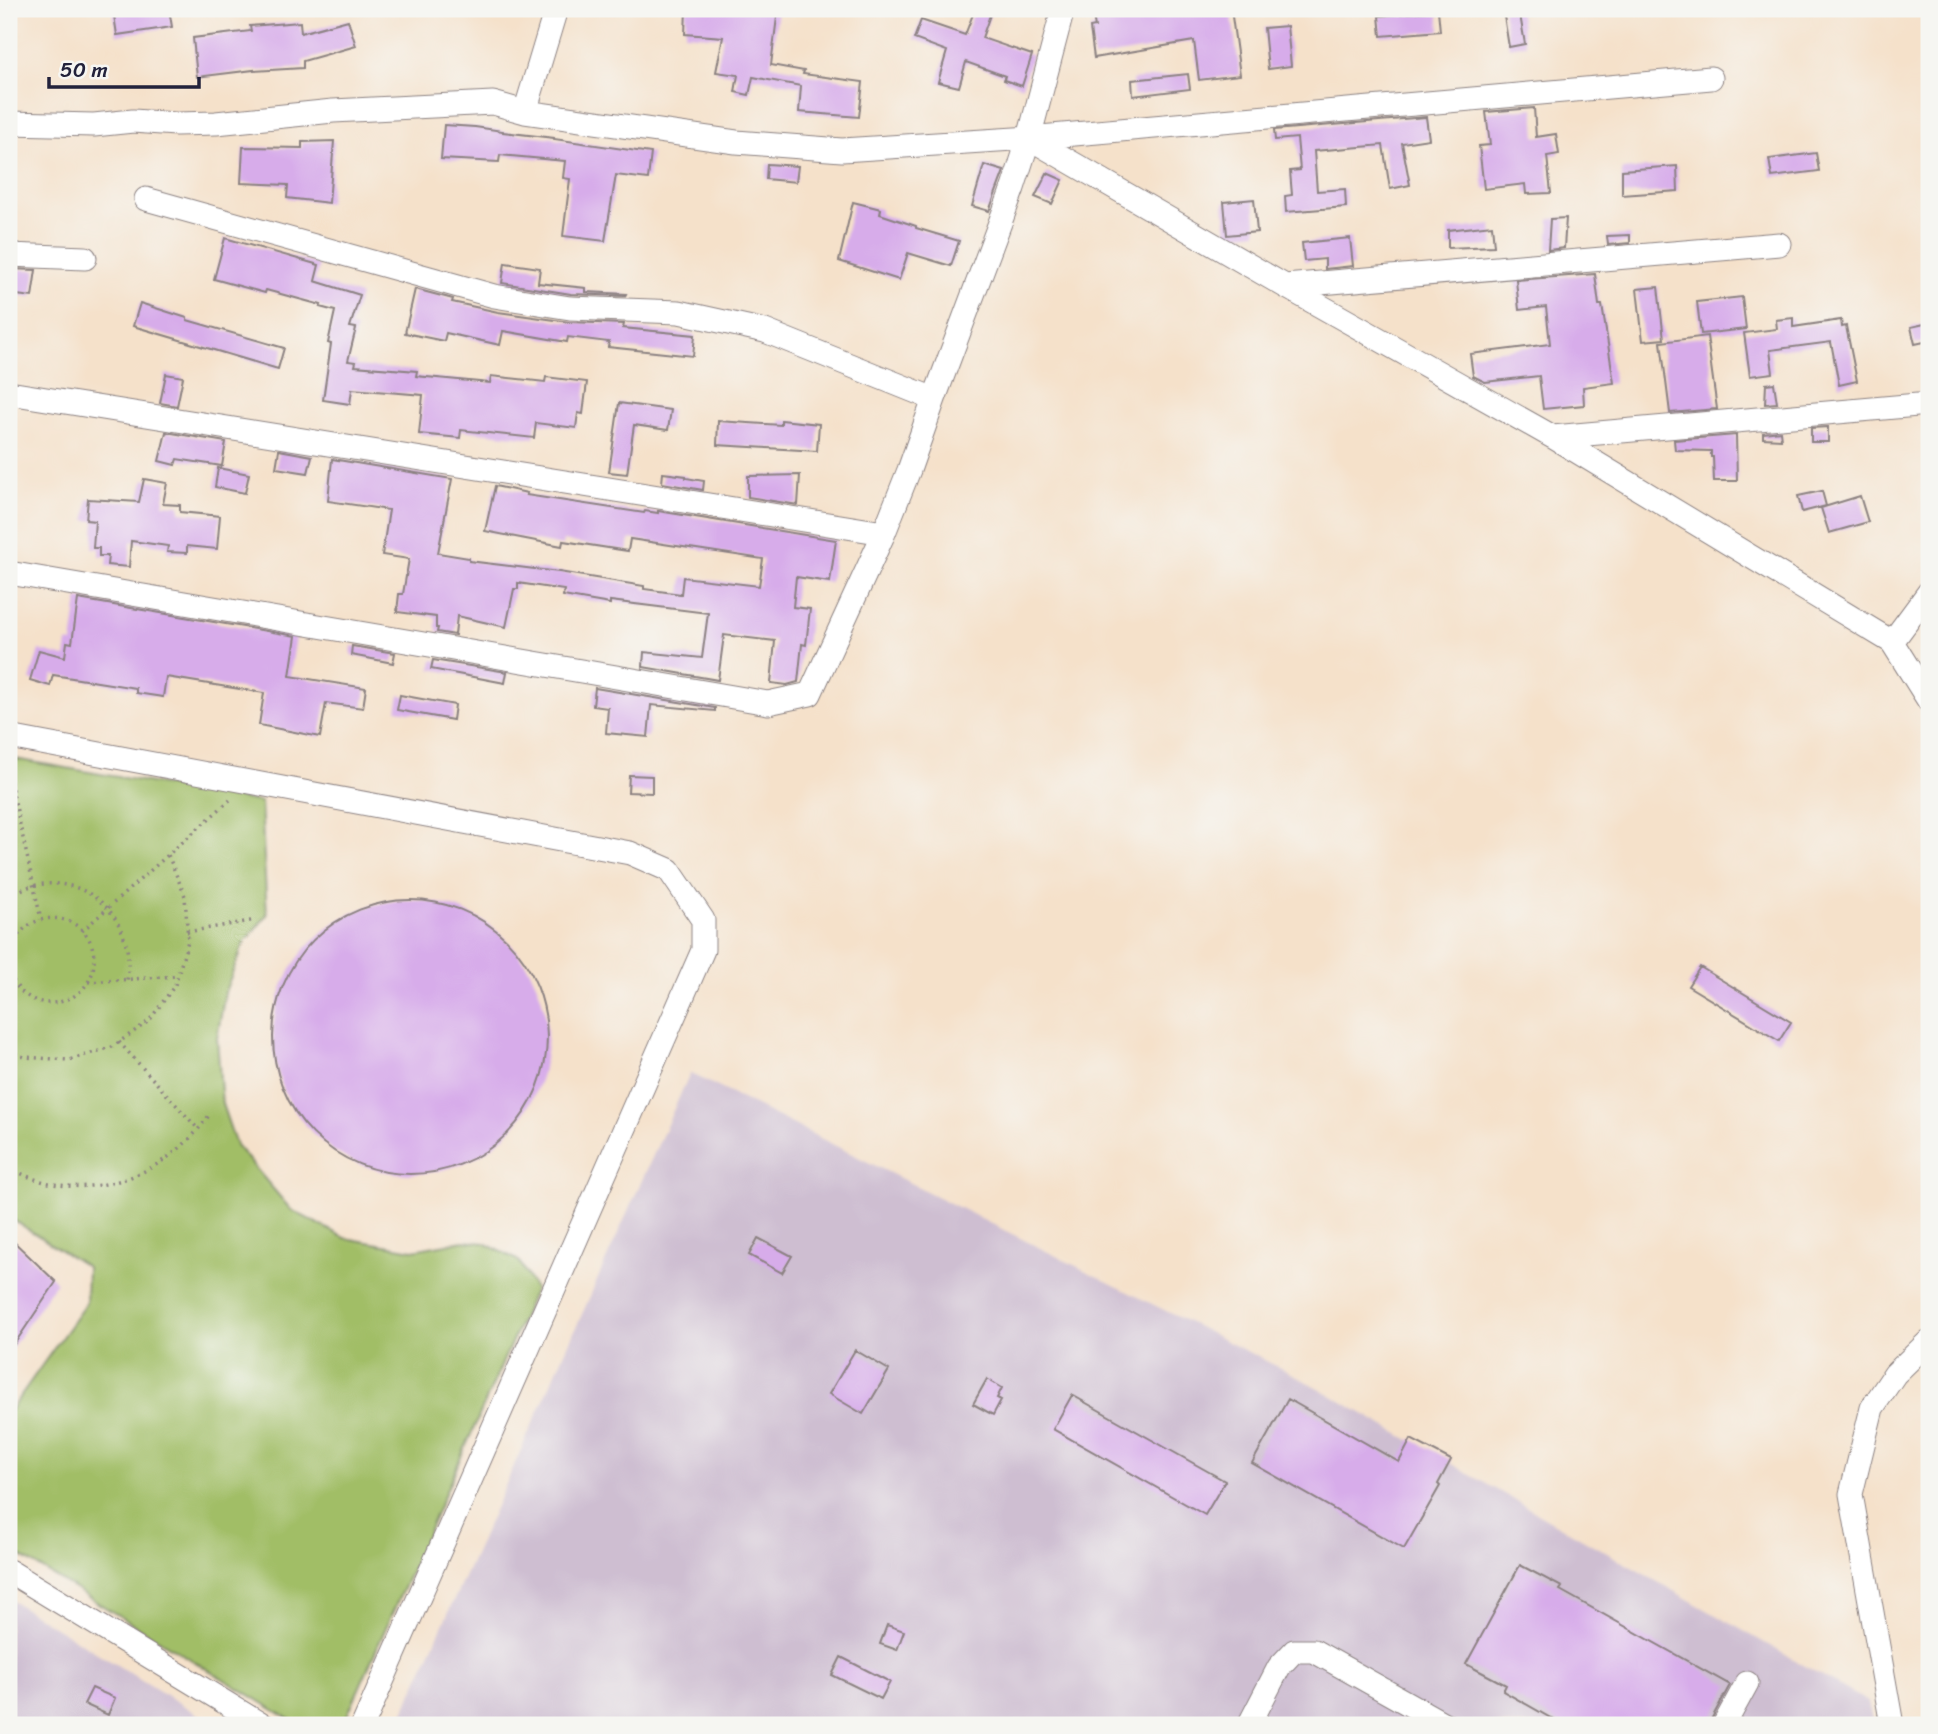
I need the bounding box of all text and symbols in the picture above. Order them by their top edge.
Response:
scale bar [49,46,200,90]
text: 50 m [60,51,108,89]

